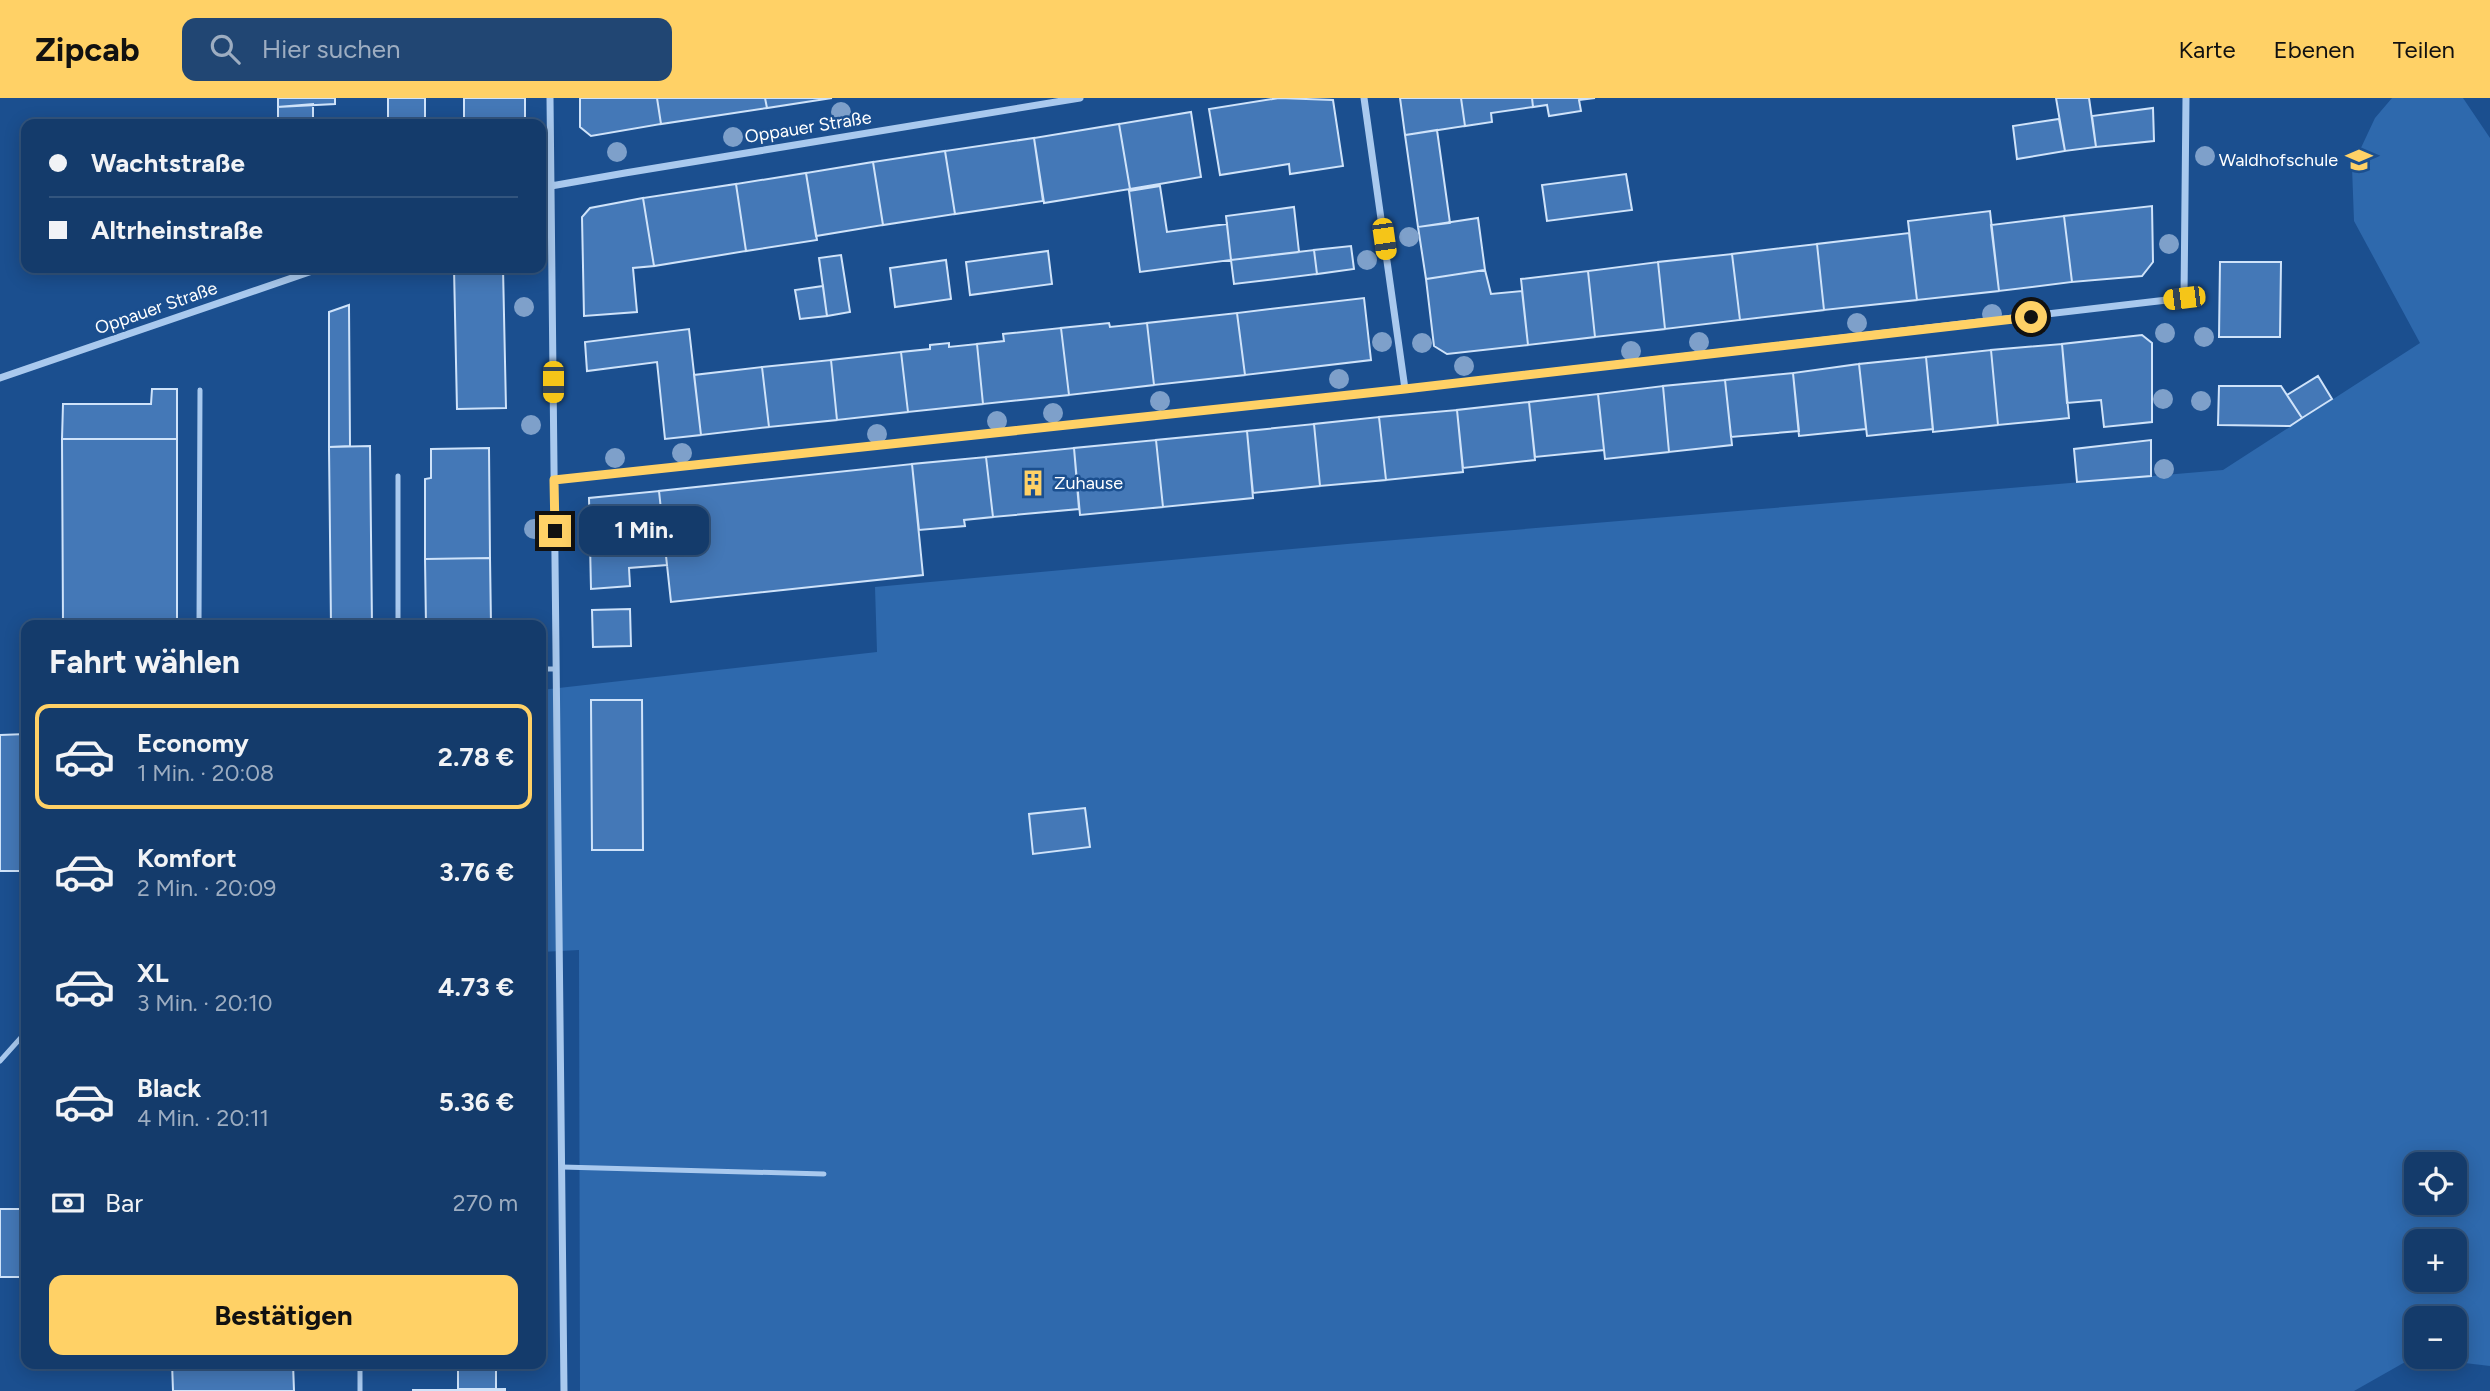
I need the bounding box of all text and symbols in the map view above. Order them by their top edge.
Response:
search box [182,18,672,81]
text: Zipcab [35,30,140,69]
icon: search [206,30,244,68]
text: Hier suchen [262,33,401,65]
text: Karte [2179,35,2236,64]
text: Ebenen [2274,35,2355,64]
text: Teilen [2393,35,2455,64]
street label: Oppauer Straße [743,106,873,148]
school or university icon: Waldhofschule [2344,145,2374,175]
text: Wachtstraße [91,147,245,179]
place label: Waldhofschule [2219,149,2338,171]
text: Altrheinstraße [91,214,263,246]
car [1371,217,1398,261]
street label: Oppauer Straße [92,277,220,339]
car [2162,285,2207,311]
route start [2015,301,2047,333]
car [543,361,564,403]
building icon: Zuhause [1018,468,1048,498]
place label: Zuhause [1054,472,1123,494]
callout: 1 Min. [580,506,709,556]
route end [539,515,571,547]
text: 1 Min. [614,516,674,544]
text: Fahrt wählen [49,643,240,681]
icon: car [53,725,116,788]
text: Economy [137,727,249,759]
text: 2.78 € [438,741,514,773]
text: 1 Min. · 20:08 [137,759,274,787]
icon: car [53,840,116,903]
text: Komfort [137,842,237,874]
text: 3.76 € [439,856,514,888]
text: 2 Min. · 20:09 [137,874,276,902]
icon: car [53,955,116,1018]
text: XL [137,957,169,989]
text: 4.73 € [438,971,514,1003]
text: 3 Min. · 20:10 [137,989,272,1017]
icon: car [53,1070,116,1133]
text: Black [137,1072,201,1104]
text: 5.36 € [439,1086,514,1118]
text: 4 Min. · 20:11 [137,1104,269,1132]
map controls [2404,1152,2467,1369]
button: locate [2404,1152,2467,1215]
icon: cash [49,1184,87,1222]
text: Bar [105,1187,143,1219]
text: 270 m [453,1189,518,1217]
button: + [2404,1229,2467,1292]
button: Bestätigen [49,1275,518,1355]
button: − [2404,1306,2467,1369]

